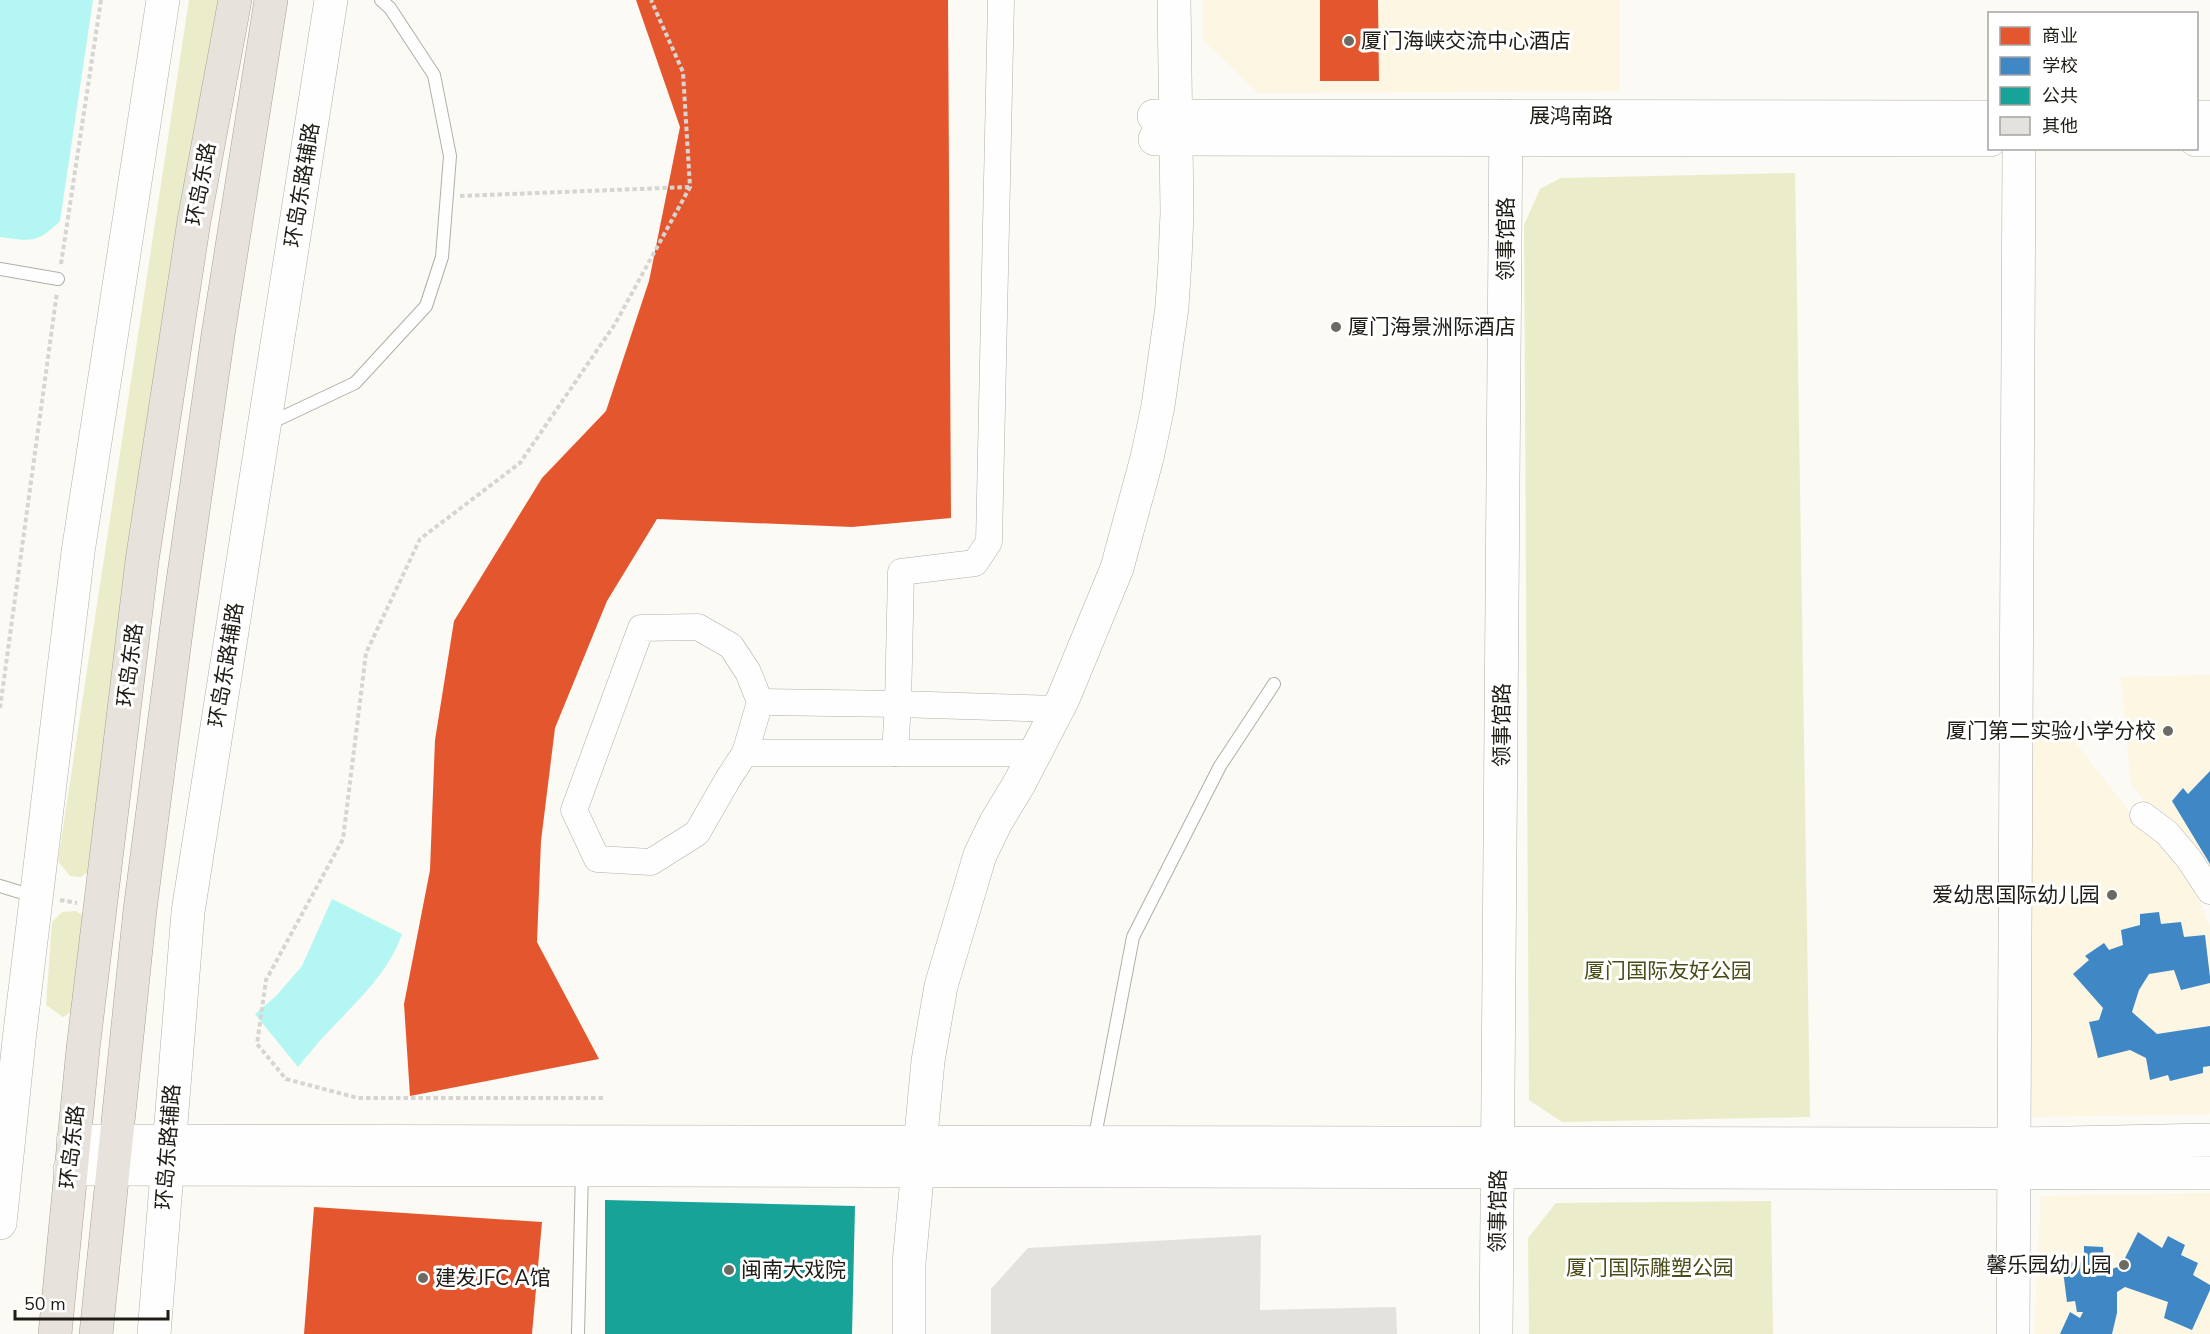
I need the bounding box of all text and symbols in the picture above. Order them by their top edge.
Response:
legend [1988,12,2198,150]
text: 商业 [2042,24,2078,48]
place label: 厦门海峡交流中心酒店 [1361,27,1571,55]
marker: 厦门海峡交流中心酒店 [1342,34,1356,48]
text: 学校 [2042,54,2078,78]
text: 公共 [2042,84,2078,108]
street label: 展鸿南路 [1529,102,1613,130]
text: 其他 [2042,114,2078,138]
street label: 环岛东路辅路 [278,121,326,249]
street label: 环岛东路 [180,140,222,228]
street label: 领事馆路 [1492,197,1520,281]
place label: 厦门海景洲际酒店 [1348,313,1516,341]
marker: 厦门海景洲际酒店 [1329,320,1343,334]
street label: 环岛东路辅路 [202,601,250,729]
street label: 环岛东路 [111,622,149,708]
street label: 领事馆路 [1488,683,1516,767]
place label: 厦门第二实验小学分校 [1946,717,2156,745]
marker: 厦门第二实验小学分校 [2161,724,2175,738]
place label: 爱幼思国际幼儿园 [1932,881,2100,909]
marker: 爱幼思国际幼儿园 [2105,888,2119,902]
park label: 厦门国际友好公园 [1584,957,1752,985]
street label: 环岛东路辅路 [150,1083,186,1211]
street label: 环岛东路 [54,1104,90,1190]
street label: 领事馆路 [1483,1169,1513,1253]
place label: 馨乐园幼儿园 [1986,1251,2112,1279]
park label: 厦门国际雕塑公园 [1566,1254,1734,1282]
place label: 闽南大戏院 [741,1256,846,1284]
marker: 馨乐园幼儿园 [2117,1258,2131,1272]
marker: 闽南大戏院 [722,1263,736,1277]
place label: 建发JFC A馆 [435,1264,551,1292]
marker: 建发JFC A馆 [416,1271,430,1285]
scale bar [15,1283,168,1321]
text: 50 m [24,1292,66,1316]

